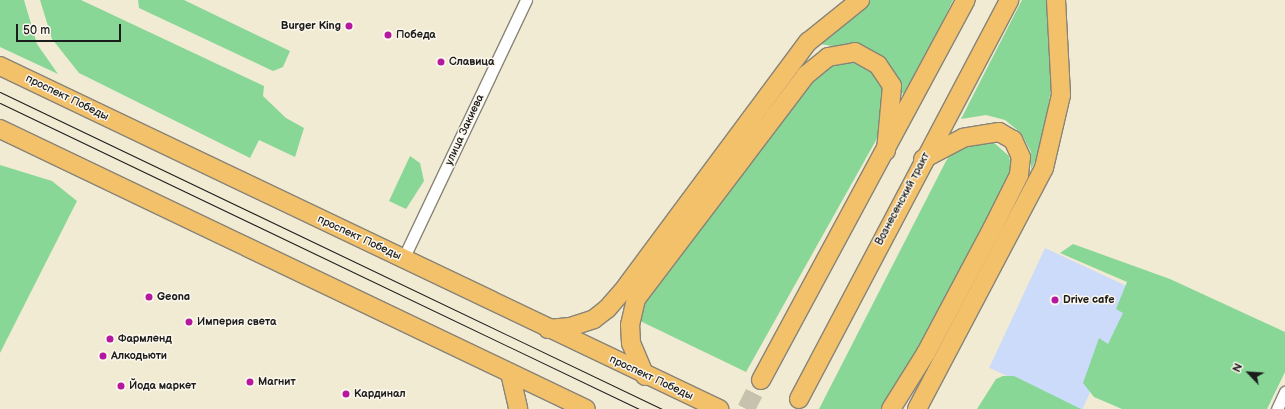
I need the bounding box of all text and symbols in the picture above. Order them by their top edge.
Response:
scale bar [18,16,123,42]
place label: Burger King [281,19,341,33]
marker: Burger King [344,21,354,31]
text: 50 m [23,23,50,38]
place label: Победа [396,28,436,42]
marker: Победа [383,30,393,40]
place label: Славица [449,55,494,69]
marker: Славица [436,57,446,67]
street label: проспект Победы [23,72,111,124]
street label: улица Закиева [443,92,487,168]
street label: Вознесенский тракт [873,150,933,248]
street label: проспект Победы [315,213,403,263]
place label: Geona [157,290,190,304]
marker: Geona [144,292,154,302]
place label: Drive cafe [1063,293,1114,307]
marker: Drive cafe [1050,295,1060,305]
place label: Империя света [197,315,276,329]
marker: Империя света [184,317,194,327]
place label: Фармленд [118,332,172,346]
marker: Фармленд [105,334,115,344]
place label: Алкодьюти [111,349,167,363]
marker: Алкодьюти [98,351,108,361]
street label: проспект Победы [607,353,695,403]
north arrow [1229,353,1269,393]
text: N [1230,361,1245,374]
place label: Магнит [258,375,296,389]
marker: Магнит [245,377,255,387]
place label: Йода маркет [129,379,196,393]
marker: Йода маркет [116,381,126,391]
place label: Кардинал [354,387,406,401]
marker: Кардинал [341,389,351,399]

